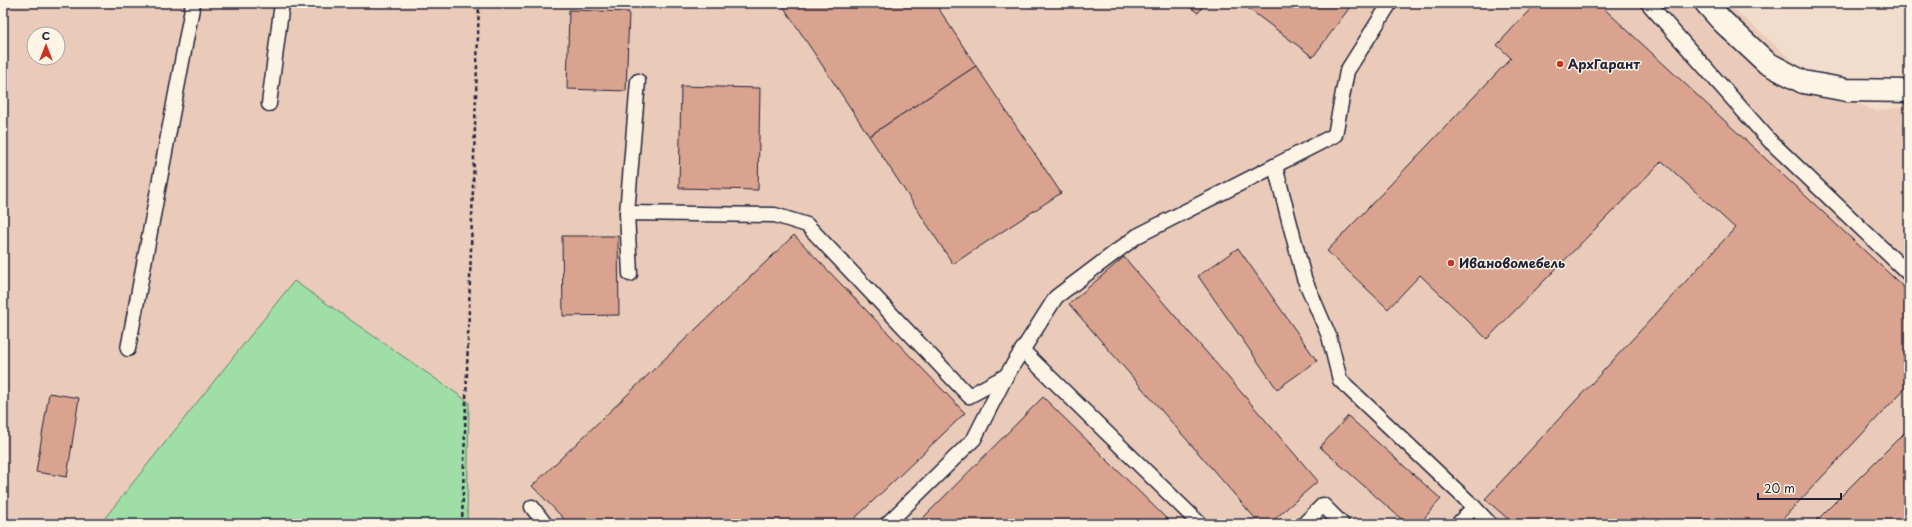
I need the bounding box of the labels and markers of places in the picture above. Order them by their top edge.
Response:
place label: АрхГарант [1568,54,1641,73]
marker: АрхГарант [1555,59,1565,69]
place label: Ивановомебель [1459,253,1565,272]
marker: Ивановомебель [1446,258,1456,268]

